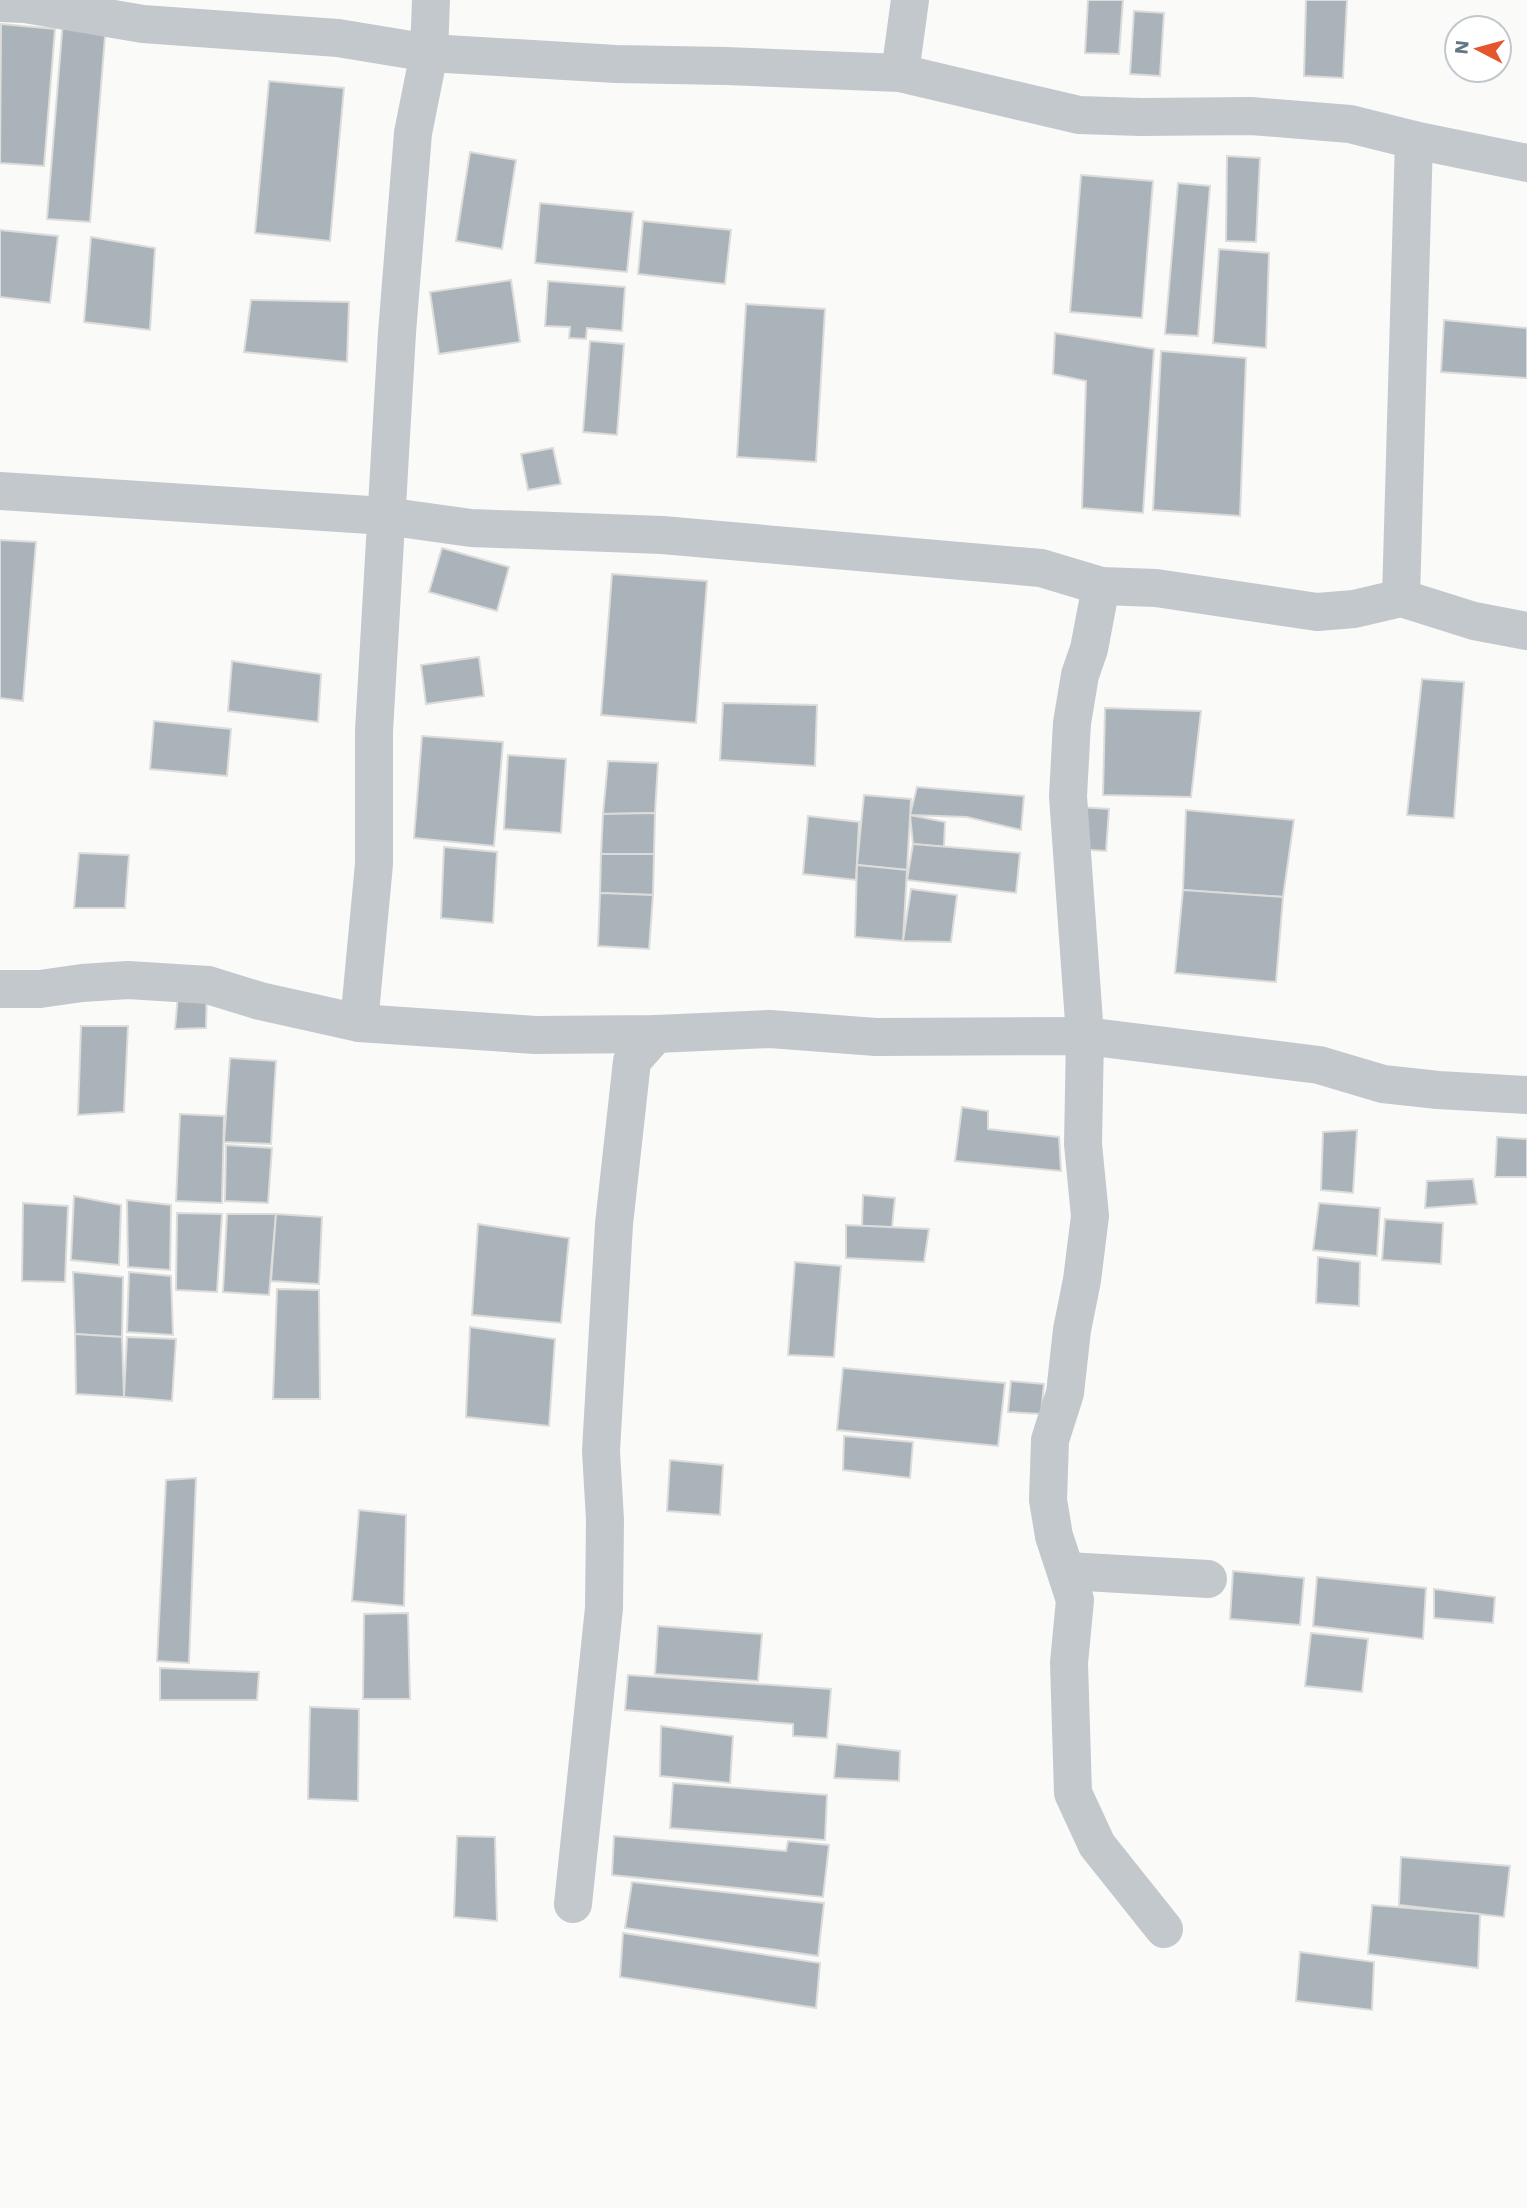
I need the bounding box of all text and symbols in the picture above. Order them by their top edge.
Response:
north arrow [1443,14,1513,84]
text: N [1449,39,1474,55]

